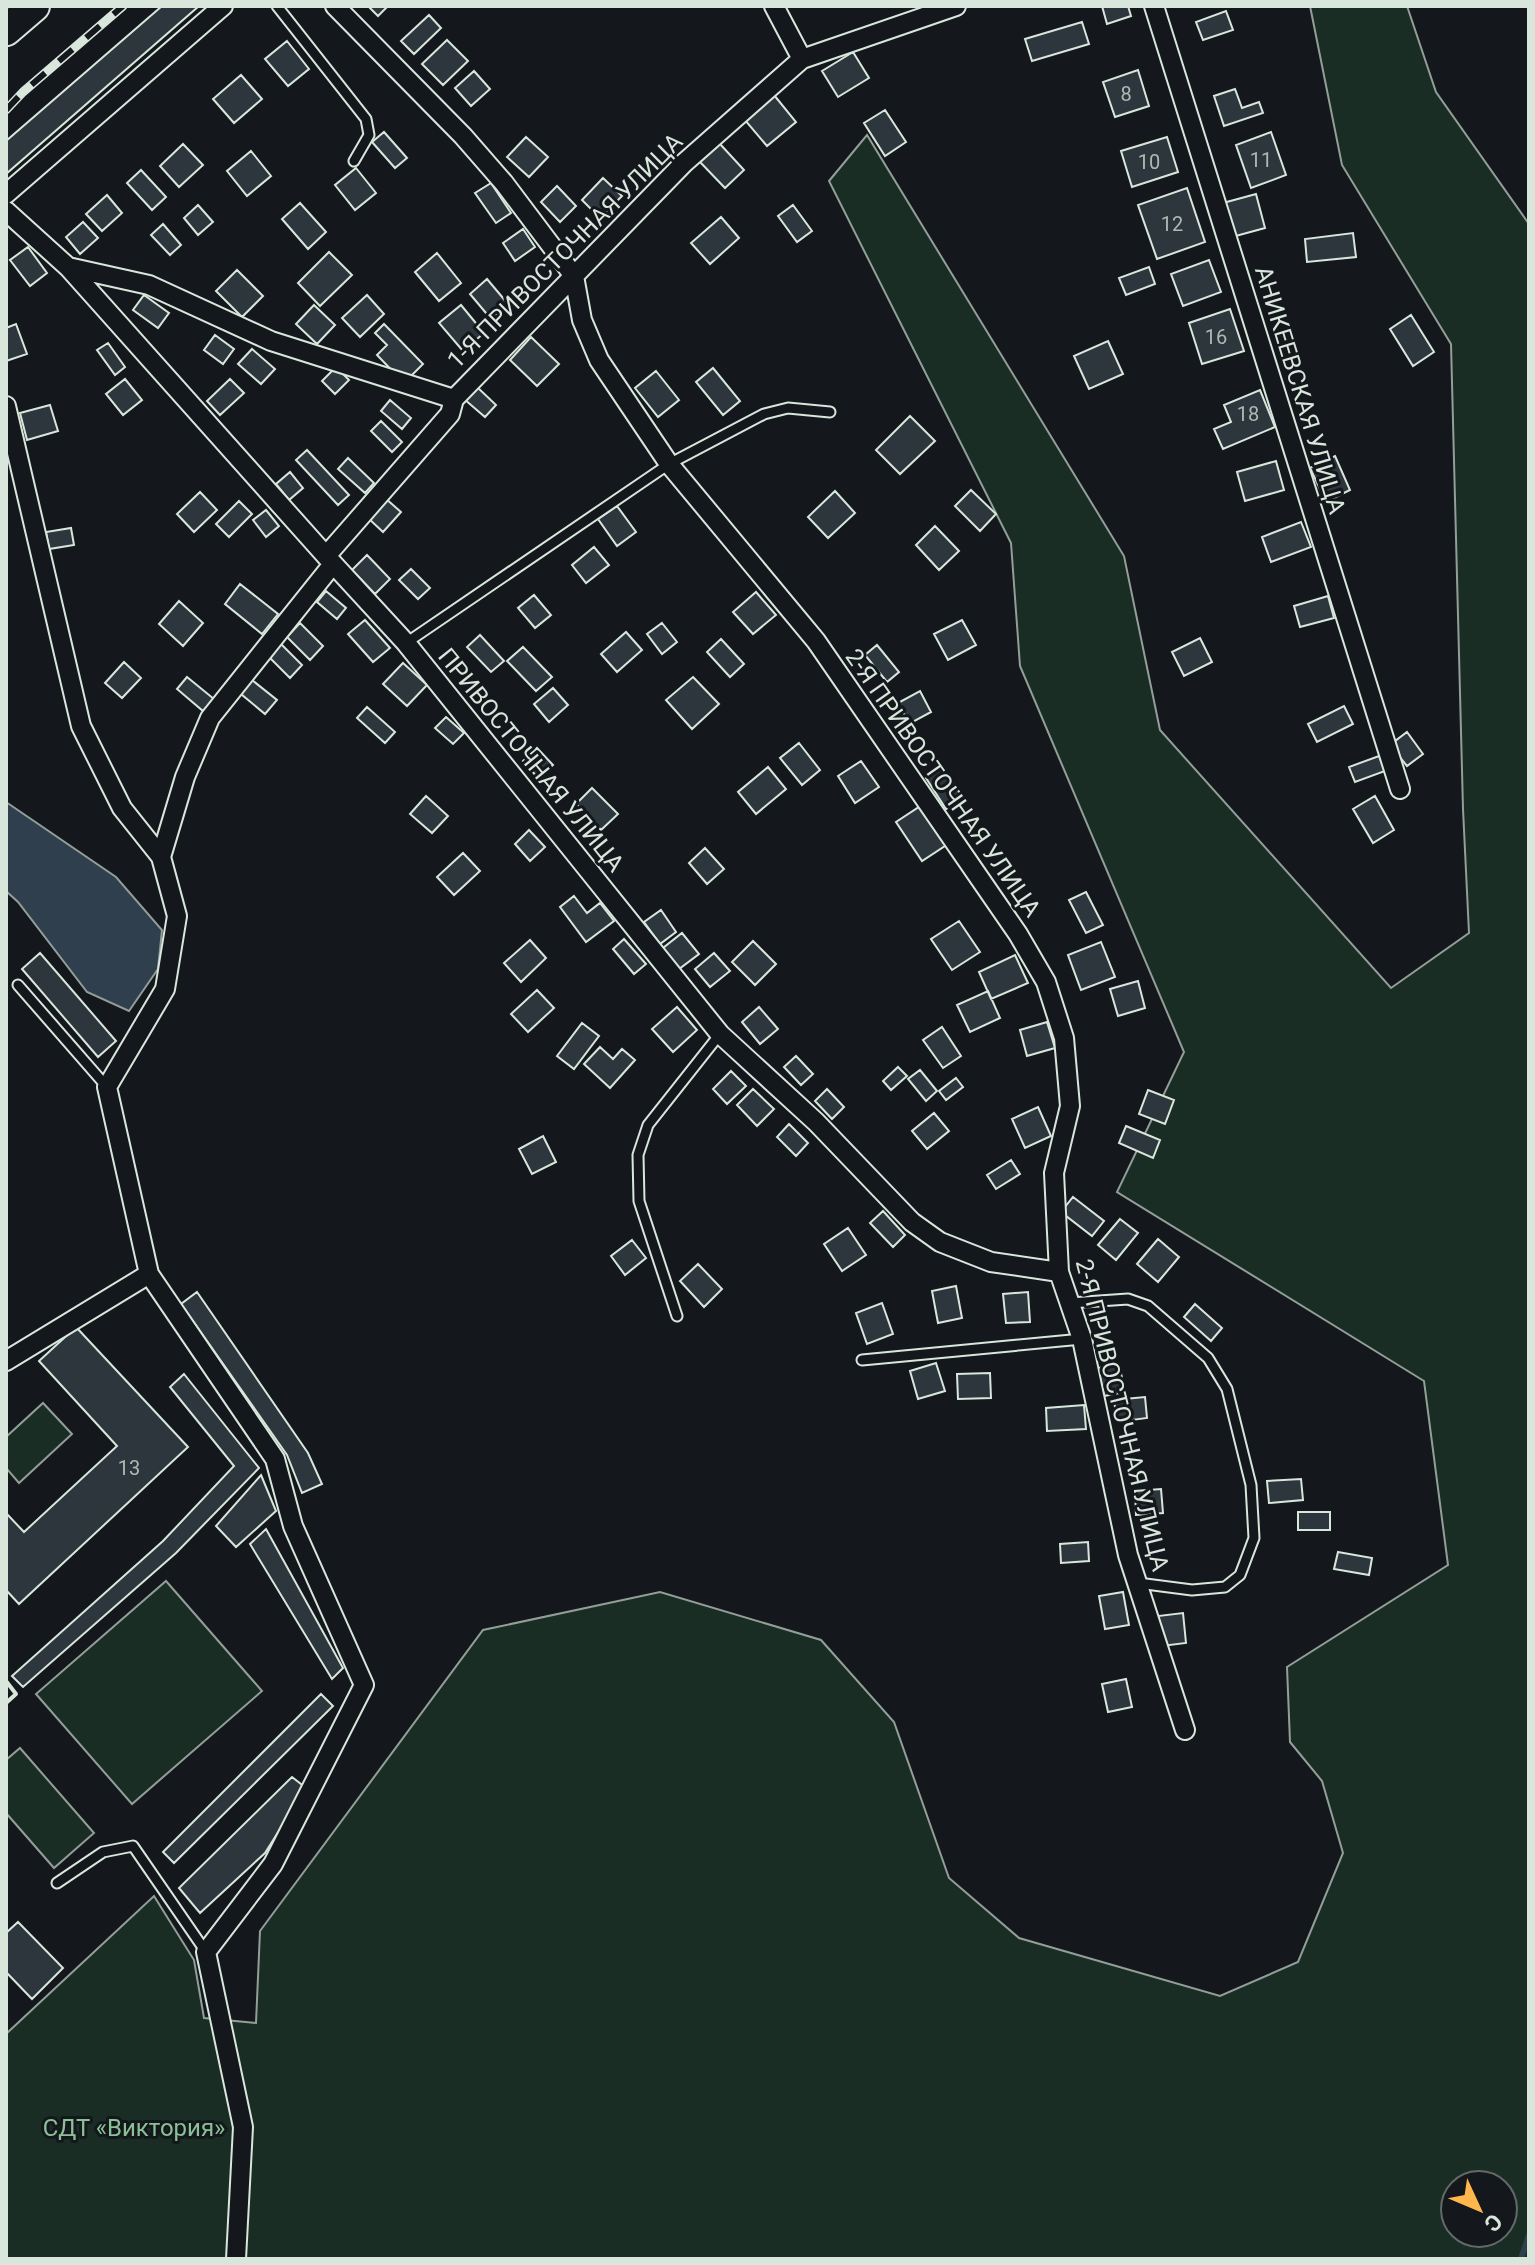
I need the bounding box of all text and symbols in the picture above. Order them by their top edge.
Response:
house number: 8 [1120,82,1132,106]
street label: 1-Я ПРИВОСТОЧНАЯ УЛИЦА [442,127,689,374]
house number: 11 [1250,148,1272,172]
house number: 10 [1138,150,1160,174]
house number: 12 [1161,212,1183,236]
street label: АНИКЕЕВСКАЯ УЛИЦА [1249,263,1351,518]
house number: 16 [1205,325,1227,349]
house number: 18 [1237,402,1259,426]
street label: ПРИВОСТОЧНАЯ УЛИЦА [432,643,630,878]
street label: 2-Я ПРИВОСТОЧНАЯ УЛИЦА [840,644,1047,923]
street label: 2-Я ПРИВОСТОЧНАЯ УЛИЦА [1070,1256,1174,1574]
house number: 13 [118,1456,140,1480]
park label: СДТ «Виктория» [43,2114,225,2142]
north arrow [1439,2169,1519,2249]
text: С [1479,2209,1507,2236]

